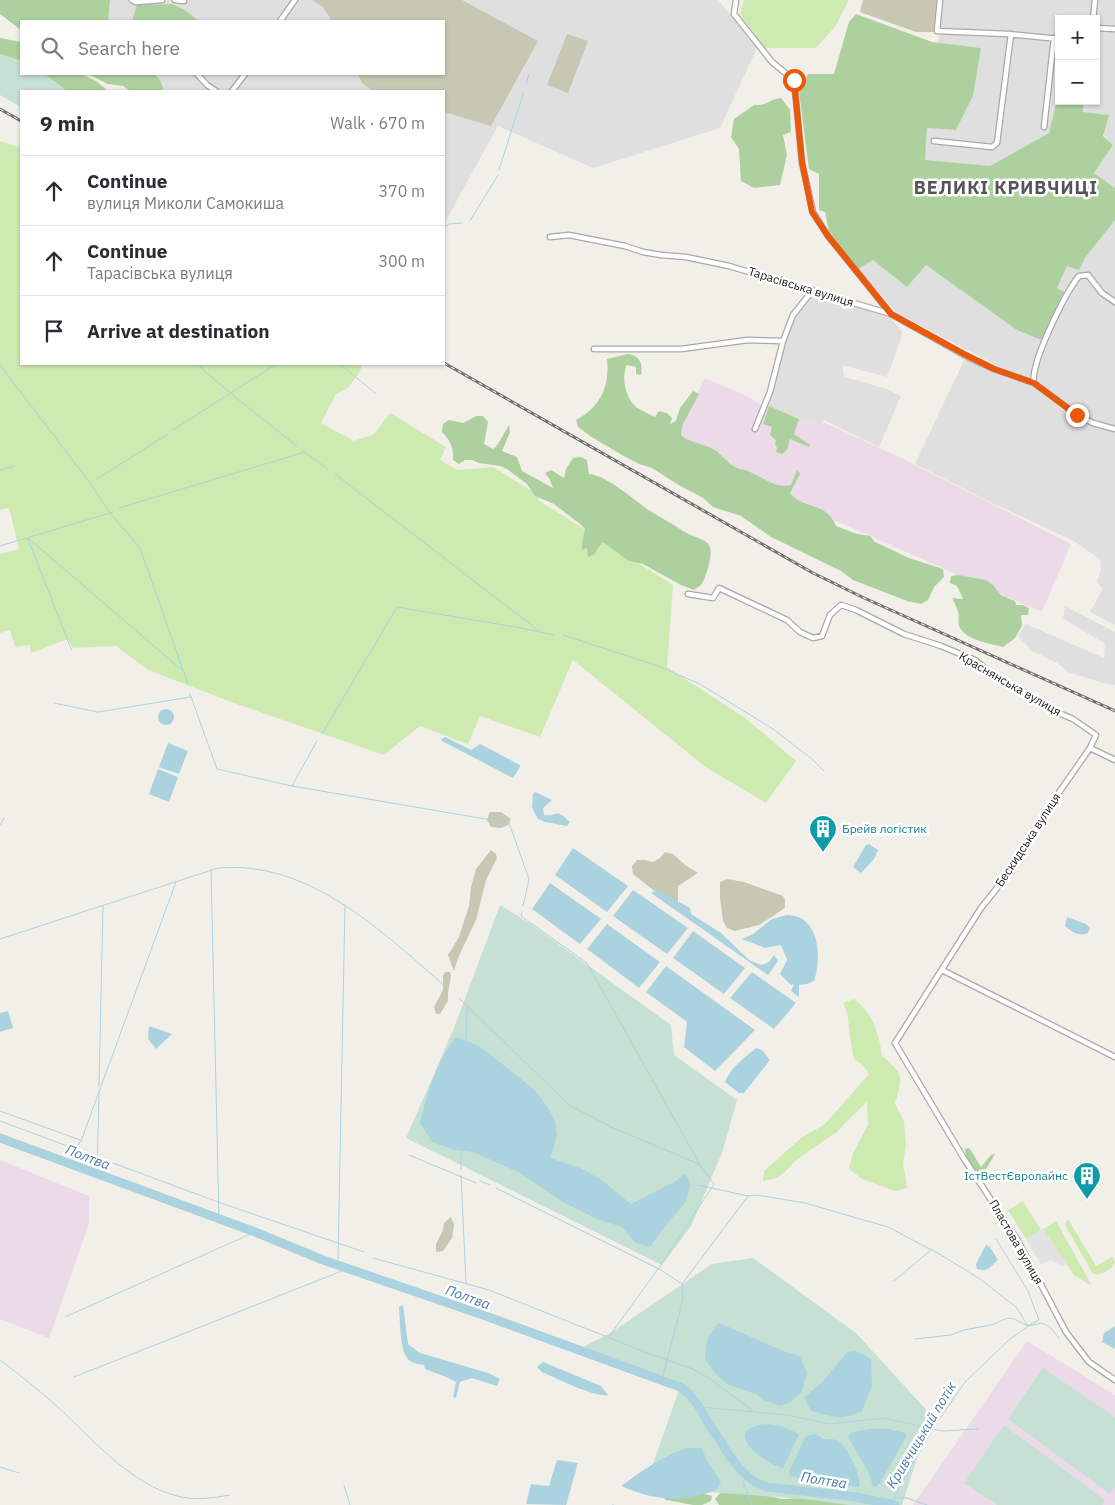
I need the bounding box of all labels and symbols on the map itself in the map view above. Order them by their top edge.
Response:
route start [783,69,806,92]
district label: ВЕЛИКІ КРИВЧИЦІ [914,176,1098,199]
street label: Тарасівська вулиця [747,263,856,310]
route end [1066,404,1089,427]
street label: Краснянська вулиця [956,648,1064,719]
street label: Бескидська вулиця [992,790,1064,889]
building icon: Брейв логістик [808,814,838,853]
place label: Брейв логістик [842,821,927,836]
water label: Полтва [63,1140,113,1174]
building icon: ІстВестЄвролайнс [1072,1161,1102,1200]
place label: ІстВестЄвролайнс [964,1168,1068,1183]
street label: Пластова вулиця [986,1197,1047,1287]
water label: Полтва [443,1281,493,1313]
water label: Кривчицький потік [882,1378,960,1492]
water label: Полтва [800,1467,848,1493]

